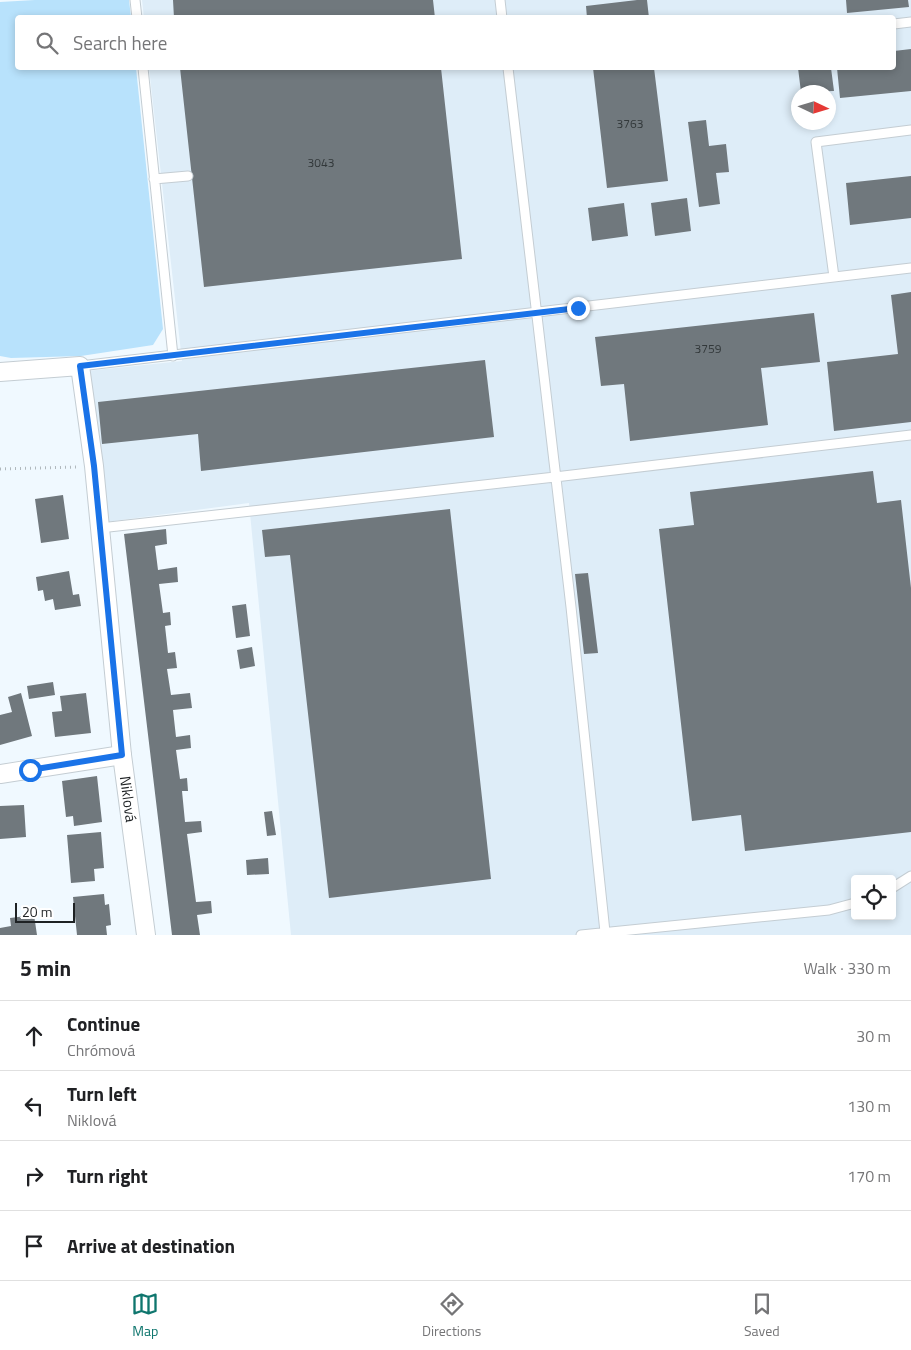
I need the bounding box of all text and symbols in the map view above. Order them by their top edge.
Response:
search box [15,15,896,70]
text: Search here [73,28,167,57]
icon: search [33,29,61,57]
north arrow [791,85,836,130]
house number: 3763 [617,114,643,133]
house number: 3043 [308,153,334,172]
route end [567,297,590,320]
house number: 3759 [695,339,722,358]
route start [19,759,42,782]
street label: Niklová [114,774,143,824]
map controls [851,875,896,920]
button: locate [851,875,896,920]
scale bar [15,900,75,923]
text: 20 m [22,901,52,922]
text: 5 min [20,952,71,984]
text: Walk · 330 m [803,956,891,980]
text: Continue [67,1009,140,1038]
icon: ahead [20,1022,48,1050]
text: 30 m [856,1024,891,1048]
text: Chrómová [67,1038,135,1062]
text: Turn left [67,1079,137,1108]
icon: left [20,1092,48,1120]
text: 130 m [847,1094,891,1118]
text: Niklová [67,1108,117,1132]
text: Turn right [67,1161,148,1190]
icon: right [20,1162,48,1190]
text: 170 m [847,1164,891,1188]
text: Arrive at destination [67,1231,235,1260]
icon: arrive [20,1232,48,1260]
tab: Map [131,1290,159,1341]
tab: Directions [422,1290,481,1341]
tab: Saved [744,1290,780,1341]

